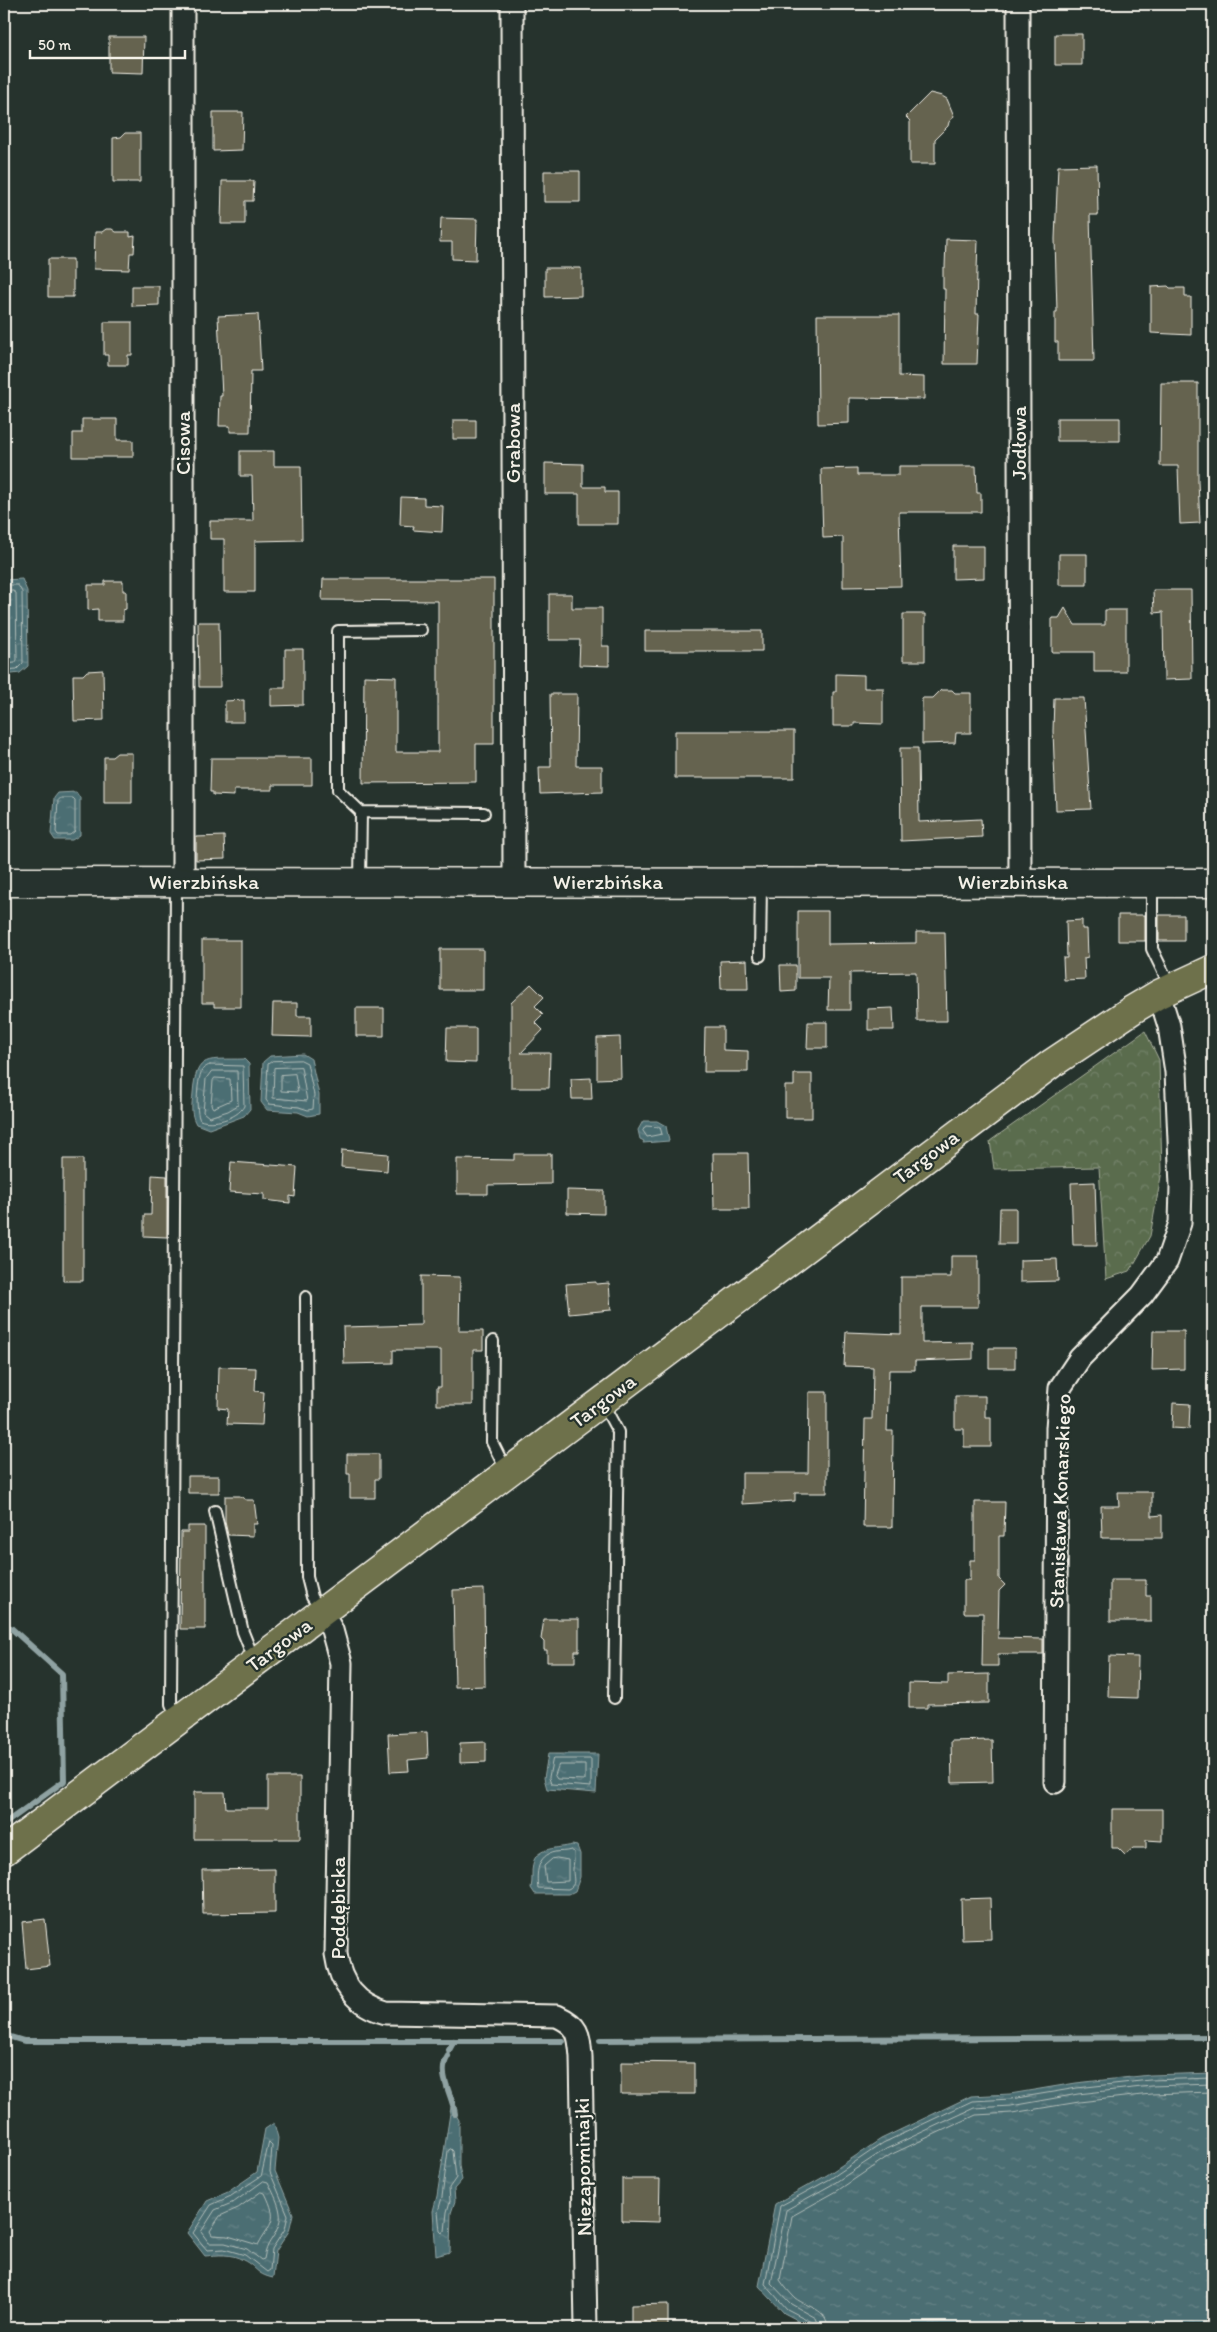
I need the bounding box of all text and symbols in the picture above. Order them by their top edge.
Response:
scale bar [30,28,185,60]
text: 50 m [38,36,71,54]
street label: Grabowa [500,403,525,483]
street label: Jodłowa [1006,406,1031,480]
street label: Cisowa [170,411,195,475]
street label: Wierzbińska [149,869,259,894]
street label: Wierzbińska [553,869,663,894]
street label: Wierzbińska [958,869,1068,894]
street label: Targowa [888,1124,963,1189]
street label: Targowa [565,1368,640,1433]
street label: Stanisława Konarskiego [1043,1393,1076,1609]
street label: Targowa [241,1612,316,1677]
street label: Poddębicka [325,1857,350,1959]
street label: Niezapominajki [569,2098,596,2236]

